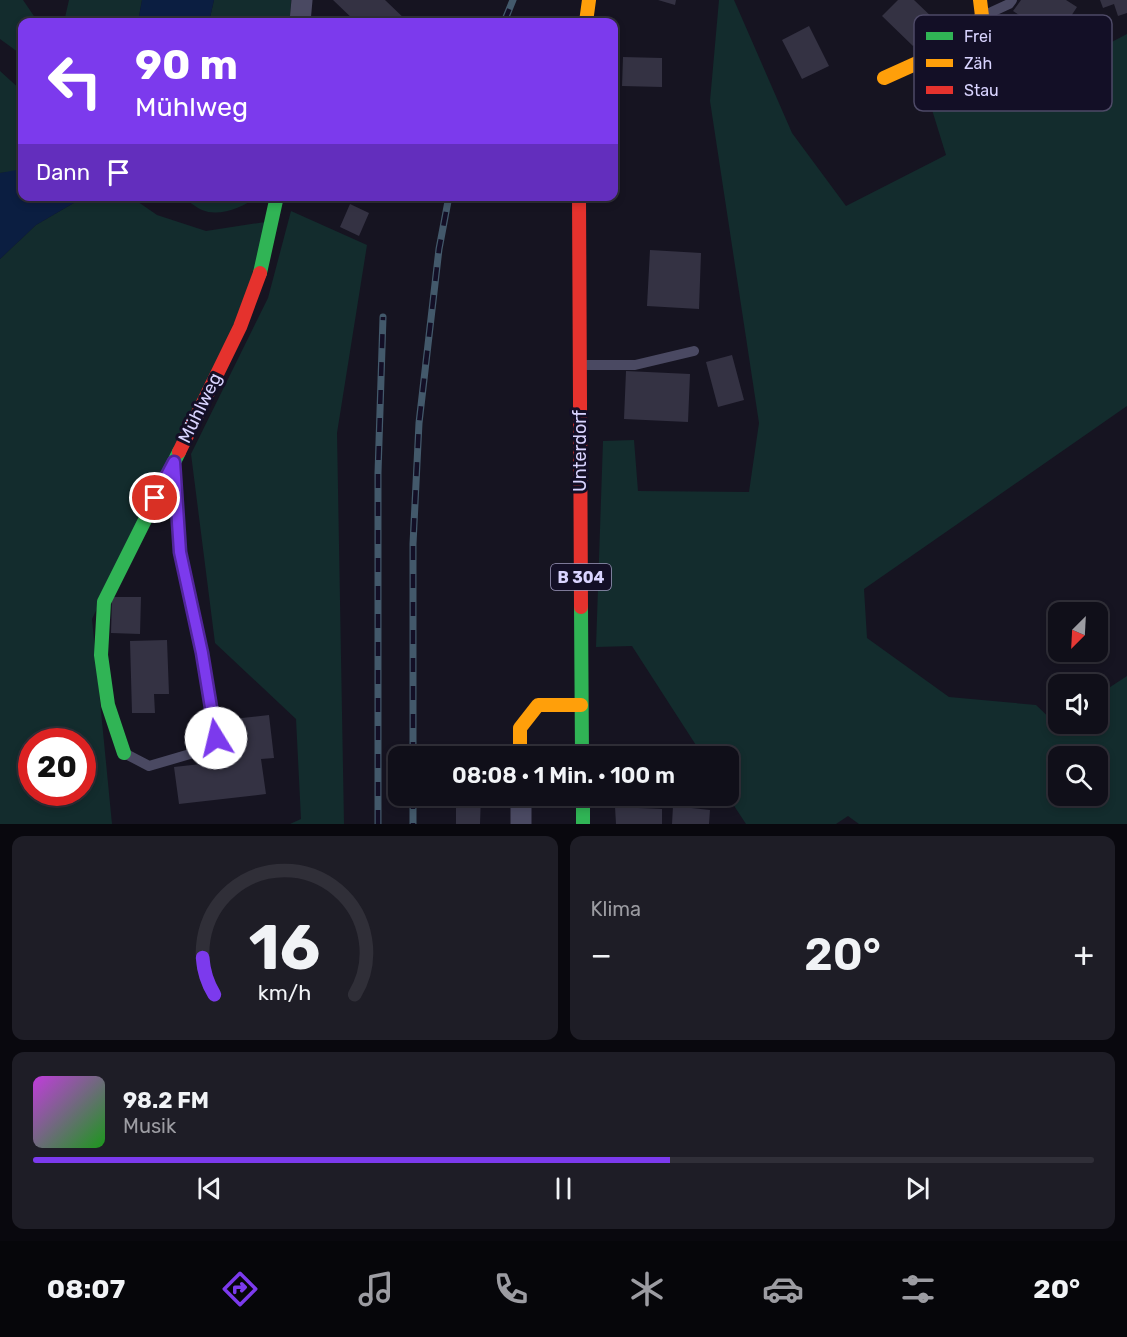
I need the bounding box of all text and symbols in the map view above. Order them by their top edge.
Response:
legend [914,15,1112,111]
text: Frei [964,27,992,46]
text: 90 m [135,40,238,90]
icon: left [36,42,114,120]
text: Zäh [964,54,992,73]
text: Stau [964,81,999,100]
text: Mühlweg [135,91,248,123]
icon: arrive [102,156,135,189]
text: Dann [36,159,90,186]
street label: Mühlweg [174,369,226,447]
street label: Unterdorf [569,410,591,492]
pin [129,472,180,523]
icon: arrive [138,481,171,514]
road number: B 304 [551,564,611,590]
north arrow [1048,602,1108,662]
map controls [1048,602,1108,806]
button: sound [1048,674,1108,734]
position arrow [184,706,248,770]
speed limit sign: 20 [18,728,96,806]
button: search [1048,746,1108,806]
text: 08:08 · 1 Min. · 100 m [452,762,675,789]
text: Klima [591,897,641,921]
text: 16 [249,911,321,985]
text: 20° [804,928,881,981]
text: − [591,935,612,974]
text: + [1073,935,1094,974]
text: km/h [258,980,312,1005]
text: 98.2 FM [123,1087,209,1114]
text: Musik [123,1114,176,1138]
icon: previous [193,1172,226,1205]
icon: pause [547,1172,580,1205]
icon: next [901,1172,934,1205]
icon: directions [219,1268,261,1310]
icon: music [355,1268,397,1310]
icon: phone [490,1268,532,1310]
icon: climate [626,1268,668,1310]
icon: car [762,1268,804,1310]
icon: filters [897,1268,939,1310]
text: 08:07 [47,1273,125,1305]
text: 20° [1033,1273,1080,1305]

